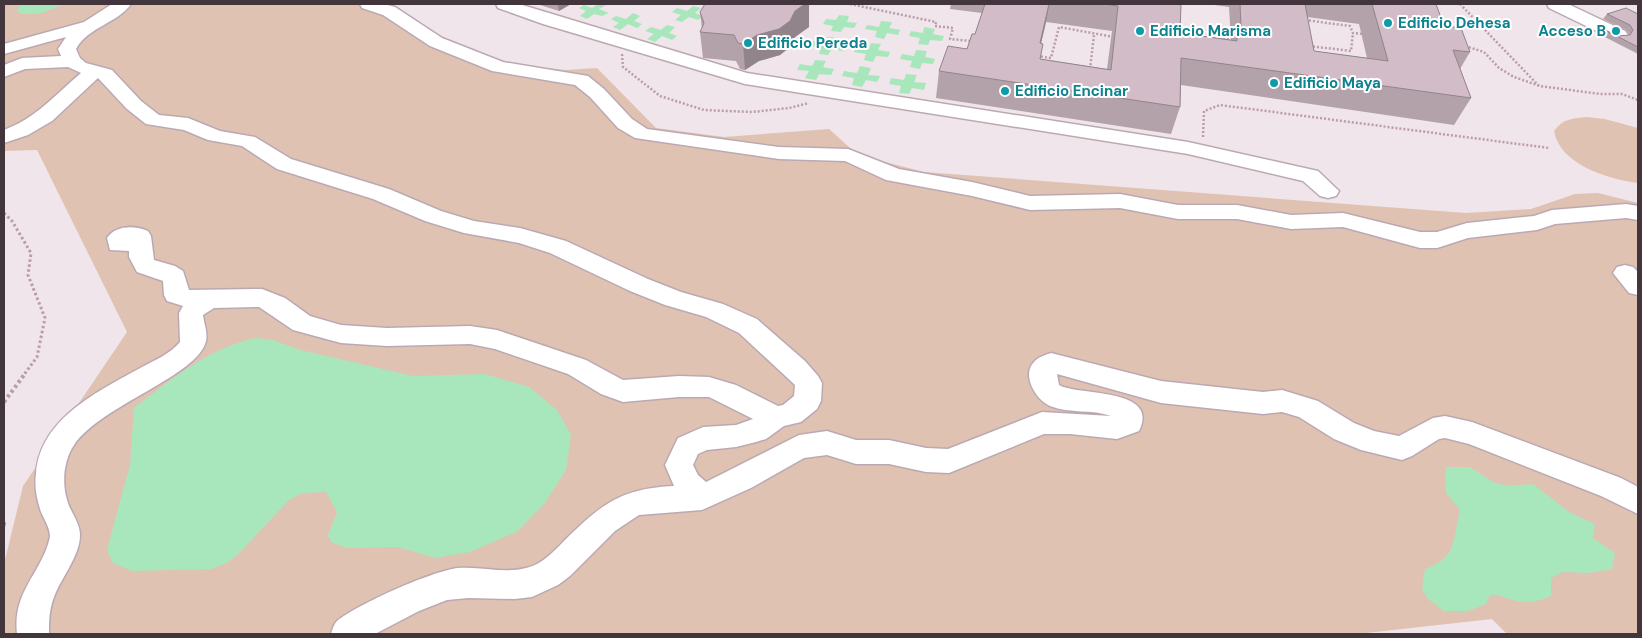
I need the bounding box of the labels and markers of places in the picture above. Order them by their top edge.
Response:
place label: Edificio Dehesa [1398,13,1510,33]
marker: Edificio Dehesa [1382,17,1394,29]
place label: Edificio Marisma [1150,21,1271,41]
place label: Acceso B [1538,21,1606,41]
marker: Edificio Marisma [1134,25,1146,37]
marker: Acceso B [1610,25,1622,37]
place label: Edificio Pereda [758,33,867,53]
marker: Edificio Pereda [742,37,754,49]
place label: Edificio Maya [1284,73,1381,93]
marker: Edificio Maya [1268,77,1280,89]
place label: Edificio Encinar [1015,81,1128,101]
marker: Edificio Encinar [999,85,1011,97]

